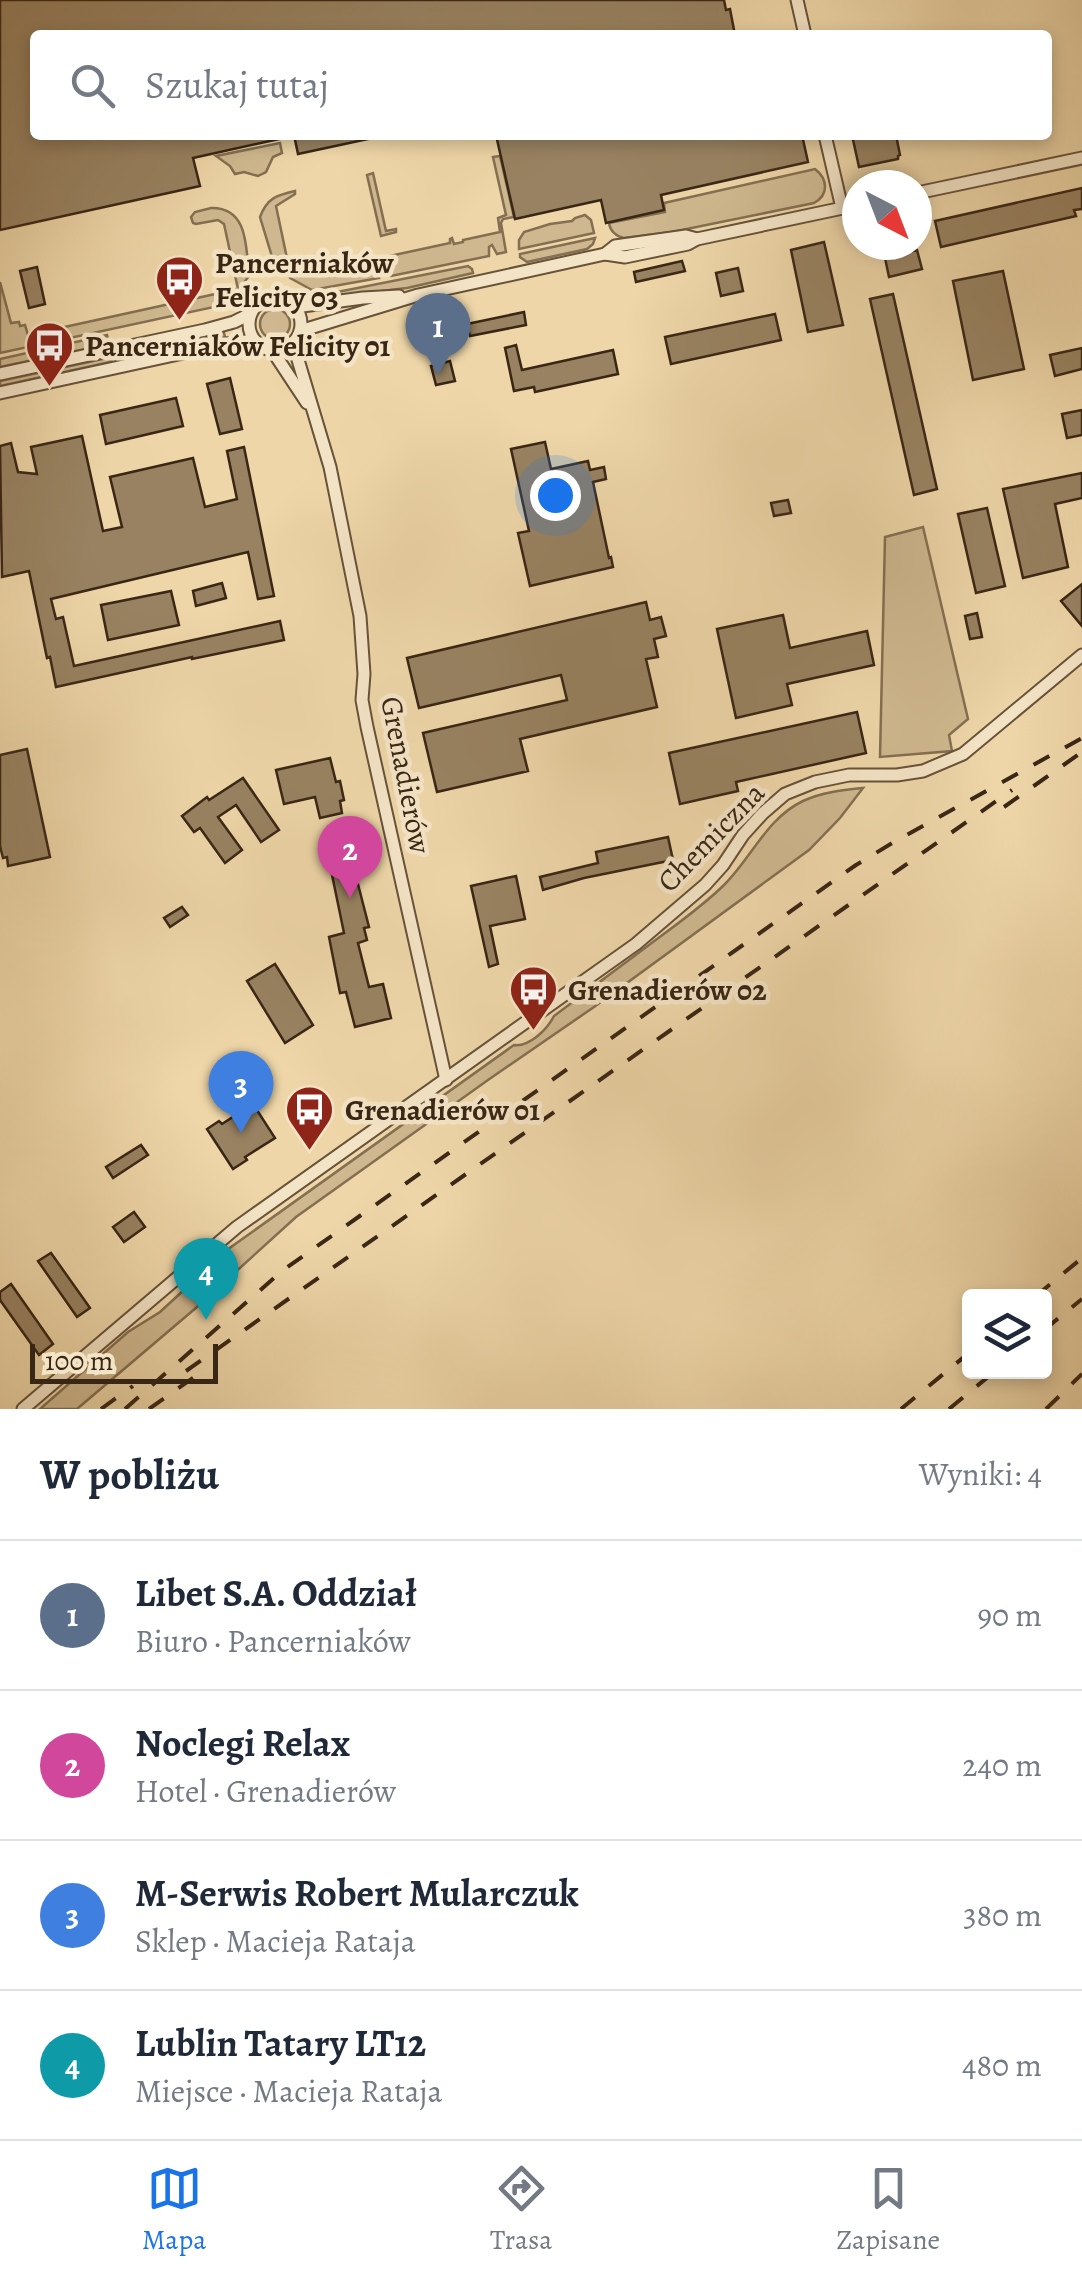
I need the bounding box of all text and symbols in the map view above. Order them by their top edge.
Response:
search box [30,30,1052,140]
icon: search [65,58,120,113]
text: Szukaj tutaj [145,59,329,111]
north arrow [842,170,932,260]
place label: Pancerniaków Felicity 03 [215,243,395,317]
bus stop icon: Pancerniaków Felicity 03 [154,254,206,322]
pin: 1 [406,292,470,375]
bus stop icon: Pancerniaków Felicity 01 [24,320,76,388]
place label: Pancerniaków Felicity 01 [85,326,391,366]
your location [530,470,581,521]
street label: Grenadierów [371,693,441,858]
street label: Chemiczna [648,773,774,901]
pin: 2 [318,816,382,898]
bus stop icon: Grenadierów 02 [507,964,559,1032]
place label: Grenadierów 02 [568,970,767,1010]
pin: 3 [208,1050,274,1133]
bus stop icon: Grenadierów 01 [284,1084,336,1152]
place label: Grenadierów 01 [345,1090,540,1130]
pin: 4 [174,1238,238,1320]
map controls [962,1289,1052,1379]
button: layers [962,1289,1052,1379]
scale bar [30,1339,218,1384]
text: 100 m [45,1342,113,1380]
text: W pobliżu [40,1446,219,1503]
text: Wyniki: 4 [919,1452,1042,1496]
text: Libet S.A. Oddział [135,1567,417,1619]
text: 1 [67,1593,78,1637]
text: 90 m [977,1593,1042,1637]
text: Biuro · Pancerniaków [135,1619,411,1663]
text: Noclegi Relax [135,1717,350,1769]
text: 2 [65,1743,80,1787]
text: 240 m [962,1743,1042,1787]
text: Hotel · Grenadierów [135,1769,396,1813]
text: M-Serwis Robert Mularczuk [135,1867,579,1919]
text: 3 [66,1893,79,1937]
text: 380 m [963,1893,1042,1937]
text: Sklep · Macieja Rataja [135,1919,416,1963]
text: Lublin Tatary LT12 [135,2017,426,2069]
text: 4 [65,2043,80,2087]
text: 480 m [962,2043,1042,2087]
text: Miejsce · Macieja Rataja [135,2069,443,2113]
tab: Mapa [142,2161,206,2259]
tab: Trasa [490,2161,552,2259]
tab: Zapisane [836,2161,940,2259]

